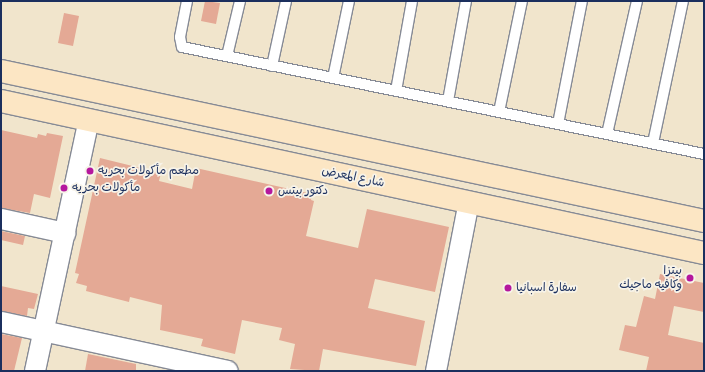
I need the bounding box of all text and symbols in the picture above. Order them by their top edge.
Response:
street label: شارع المعرض [320,163,386,191]
place label: مطعم مأكولات بحريه [98,164,199,178]
marker: مطعم مأكولات بحريه [85,166,95,176]
place label: مأكولات بحريه [72,181,140,195]
marker: مأكولات بحريه [59,183,69,193]
place label: دكتور بيتس [278,184,328,198]
marker: دكتور بيتس [263,185,275,197]
place label: بيتزا وكافيه ماجيك [619,264,682,292]
marker: بيتزا وكافيه ماجيك [685,273,695,283]
place label: سفارة اسبانيا [516,281,577,295]
marker: سفارة اسبانيا [503,283,513,293]

